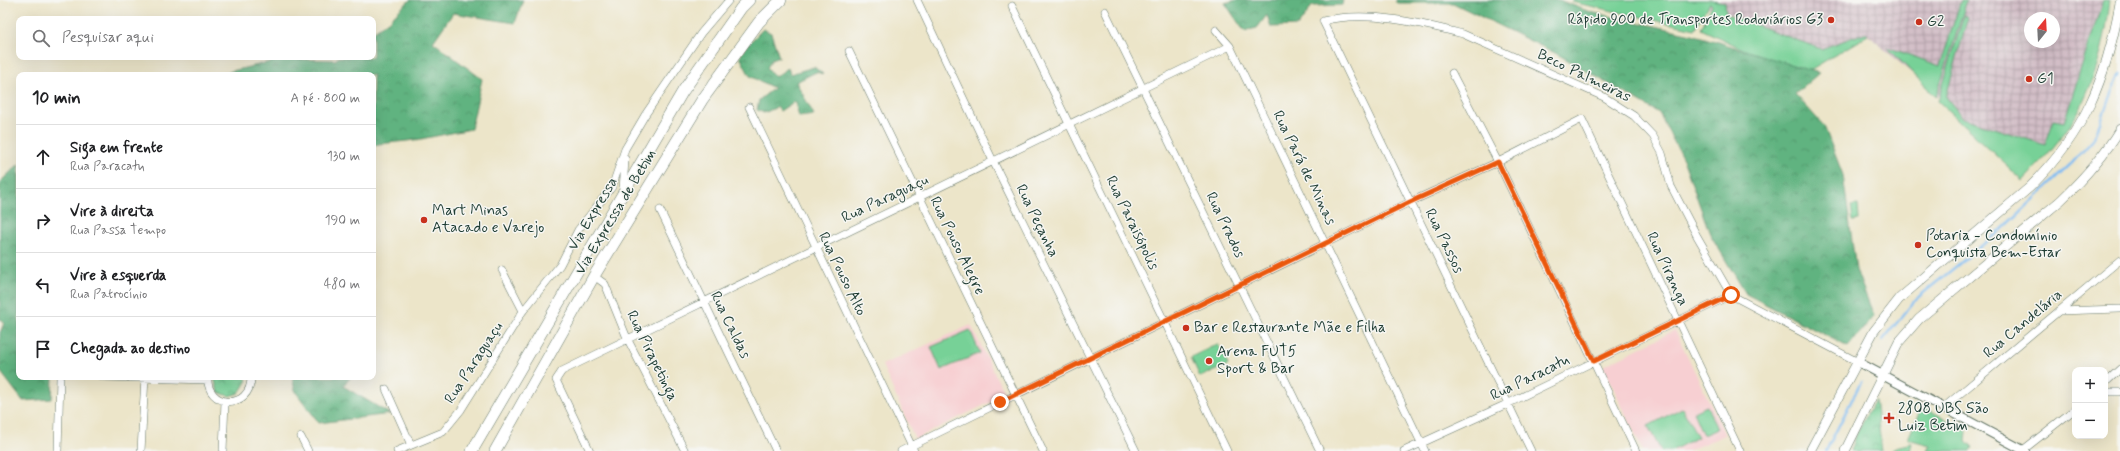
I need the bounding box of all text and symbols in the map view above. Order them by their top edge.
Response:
place label: Rápido 900 de Transportes Rodoviários G3 [1568,10,1823,30]
place label: G2 [1927,12,1944,32]
north arrow [2024,12,2060,48]
marker: Rápido 900 de Transportes Rodoviários G3 [1826,15,1836,25]
search box [16,16,376,60]
marker: G2 [1914,17,1924,27]
icon: search [30,27,52,49]
text: Pesquisar aqui [62,28,154,48]
street label: Beco Palmeiras [1534,45,1634,107]
place label: G1 [2037,69,2054,89]
marker: G1 [2024,74,2034,84]
text: 10 min [32,87,81,109]
text: A pé · 800 m [291,90,360,107]
street label: Rua Pará de Minas [1268,107,1341,229]
text: Siga em frente [70,138,163,158]
street label: Via Expressa de Betim [571,145,661,279]
icon: ahead [32,146,54,168]
text: 130 m [327,148,360,165]
text: Rua Paracatu [70,158,144,175]
street label: Rua Paraguaçu [838,170,932,229]
street label: Via Expressa [564,173,622,255]
street label: Rua Paraisópolis [1101,173,1164,274]
street label: Rua Peçanha [1011,181,1063,261]
street label: Rua Prados [1200,189,1250,262]
street label: Rua Pouso Alegre [924,193,990,299]
place label: Mart Minas Atacado e Varejo [432,201,544,238]
text: Vire à direita [70,202,154,222]
street label: Rua Passos [1420,205,1468,277]
icon: right [32,210,54,232]
text: 190 m [325,212,360,229]
marker: Mart Minas Atacado e Varejo [419,215,429,225]
text: Rua Passa Tempo [70,222,166,239]
place label: Potaria - Condomínio Conquista Bem-Estar [1926,226,2061,263]
street label: Rua Pouso Alto [813,229,871,319]
street label: Rua Piranga [1641,229,1693,309]
marker: Potaria - Condomínio Conquista Bem-Estar [1913,240,1923,250]
text: Vire à esquerda [70,266,166,286]
icon: left [32,274,54,296]
text: 480 m [324,276,360,293]
street label: Rua Candelária [1979,285,2067,363]
text: Rua Patrocínio [70,286,147,303]
route start [1722,286,1740,304]
street label: Rua Caldas [705,288,755,362]
street label: Rua Pirapetinga [621,307,683,405]
street label: Rua Paraguaçu [440,318,509,408]
place label: Bar e Restaurante Mãe e Filha [1194,318,1386,338]
marker: Bar e Restaurante Mãe e Filha [1181,323,1191,333]
icon: arrive [32,338,54,360]
text: Chegada ao destino [70,339,190,359]
place label: Arena FUT5 Sport & Bar [1217,342,1297,379]
street label: Rua Paracatu [1487,350,1573,406]
marker: Arena FUT5 Sport & Bar [1204,356,1214,366]
map controls [2072,367,2108,439]
button: + [2072,367,2108,403]
route end [991,393,1009,411]
place label: 2808 UBS São Luiz Betim [1898,399,1989,436]
button: − [2072,403,2108,439]
marker: 2808 UBS São Luiz Betim [1883,412,1895,424]

